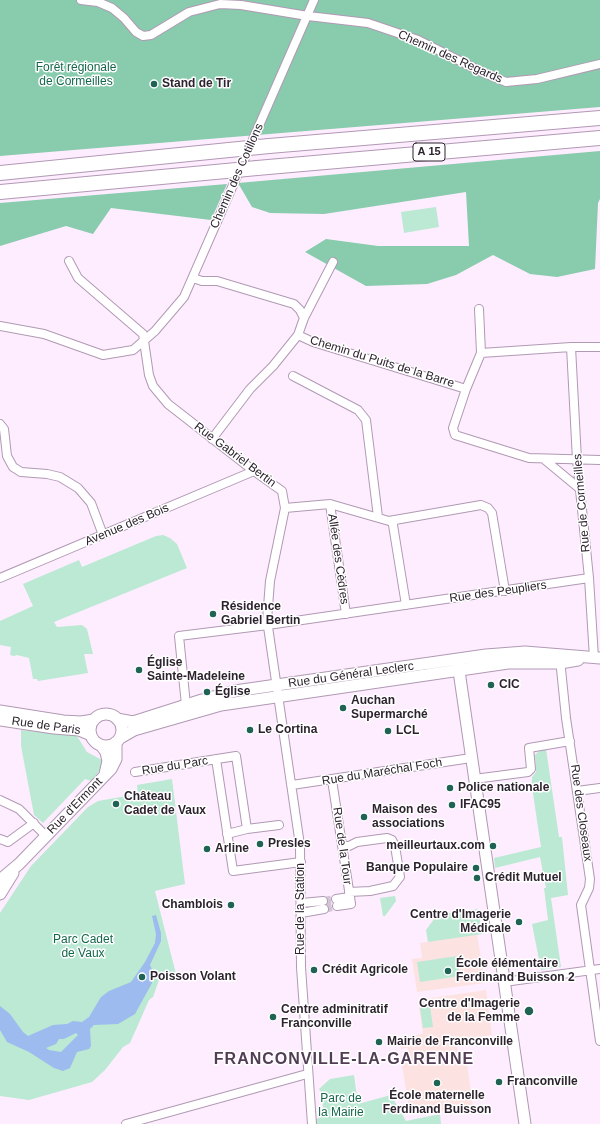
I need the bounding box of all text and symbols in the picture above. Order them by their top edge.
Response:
street label: Chemin des Regards [396,27,504,87]
park label: Forêt régionale de Cormeilles [36,61,116,89]
place label: Stand de Tir [162,77,231,91]
marker: Stand de Tir [149,79,159,89]
street label: Chemin des Cotillons [207,121,267,231]
road number: A 15 [413,143,445,161]
street label: Chemin du Puits de la Barre [308,333,456,391]
street label: Rue Gabriel Bertin [191,420,279,490]
street label: Rue de Cormeilles [571,453,593,553]
street label: Avenue des Bois [83,501,171,549]
street label: Allée des Cèdres [325,513,351,605]
street label: Rue des Peupliers [448,578,548,606]
place label: Résidence Gabriel Bertin [221,600,300,628]
marker: Résidence Gabriel Bertin [208,609,218,619]
place label: Église Sainte-Madeleine [147,656,245,684]
street label: Rue du Général Leclerc [287,659,415,691]
marker: Église Sainte-Madeleine [134,665,144,675]
place label: CIC [499,678,520,692]
marker: CIC [486,680,496,690]
place label: Église [215,685,250,699]
marker: Église [202,687,212,697]
place label: Auchan Supermarché [351,694,428,722]
marker: Auchan Supermarché [338,703,348,713]
street label: Rue de Paris [11,714,81,738]
place label: Le Cortina [258,723,317,737]
place label: LCL [396,724,419,738]
marker: Le Cortina [245,725,255,735]
marker: LCL [383,726,393,736]
street label: Rue du Parc [141,754,209,778]
street label: Rue du Maréchal Foch [321,755,443,789]
street label: Rue des Closeaux [567,763,595,863]
street label: Rue d'Ermont [44,775,106,837]
place label: Police nationale [458,781,549,795]
marker: Police nationale [445,783,455,793]
place label: Château Cadet de Vaux [124,790,206,818]
place label: IFAC95 [460,798,501,812]
marker: Château Cadet de Vaux [111,799,121,809]
marker: IFAC95 [447,800,457,810]
place label: Maison des associations [372,803,445,831]
street label: Rue de la Tour [329,806,355,886]
marker: Maison des associations [359,812,369,822]
place label: Presles [268,837,311,851]
marker: Presles [255,839,265,849]
place label: meilleurtaux.com [386,839,485,853]
marker: meilleurtaux.com [488,841,498,851]
place label: Arline [215,842,249,856]
marker: Arline [202,844,212,854]
place label: Banque Populaire [366,861,468,875]
street label: Rue de la Station [294,863,308,955]
marker: Banque Populaire [471,863,481,873]
place label: Crédit Mutuel [485,871,562,885]
marker: Crédit Mutuel [472,873,482,883]
place label: Chamblois [162,898,223,912]
marker: Chamblois [226,900,236,910]
place label: Centre d'Imagerie Médicale [410,908,511,936]
marker: Centre d'Imagerie Médicale [514,917,524,927]
park label: Parc Cadet de Vaux [53,933,113,961]
place label: École élémentaire Ferdinand Buisson 2 [456,957,575,985]
place label: Crédit Agricole [322,963,408,977]
marker: Crédit Agricole [309,965,319,975]
marker: École élémentaire Ferdinand Buisson 2 [443,966,453,976]
place label: Poisson Volant [150,970,236,984]
marker: Poisson Volant [137,972,147,982]
place label: Centre d'Imagerie de la Femme [419,997,520,1025]
place label: Centre adminitratif Franconville [281,1003,388,1031]
marker: Centre d'Imagerie de la Femme [523,1005,535,1017]
marker: Centre adminitratif Franconville [268,1012,278,1022]
place label: Mairie de Franconville [387,1035,513,1049]
marker: Mairie de Franconville [374,1037,384,1047]
district label: FRANCONVILLE-LA-GARENNE [214,1050,474,1070]
place label: Franconville [507,1075,578,1089]
marker: Franconville [494,1077,504,1087]
marker: École maternelle Ferdinand Buisson [432,1078,442,1088]
place label: École maternelle Ferdinand Buisson [383,1089,491,1117]
park label: Parc de la Mairie [318,1092,364,1120]

